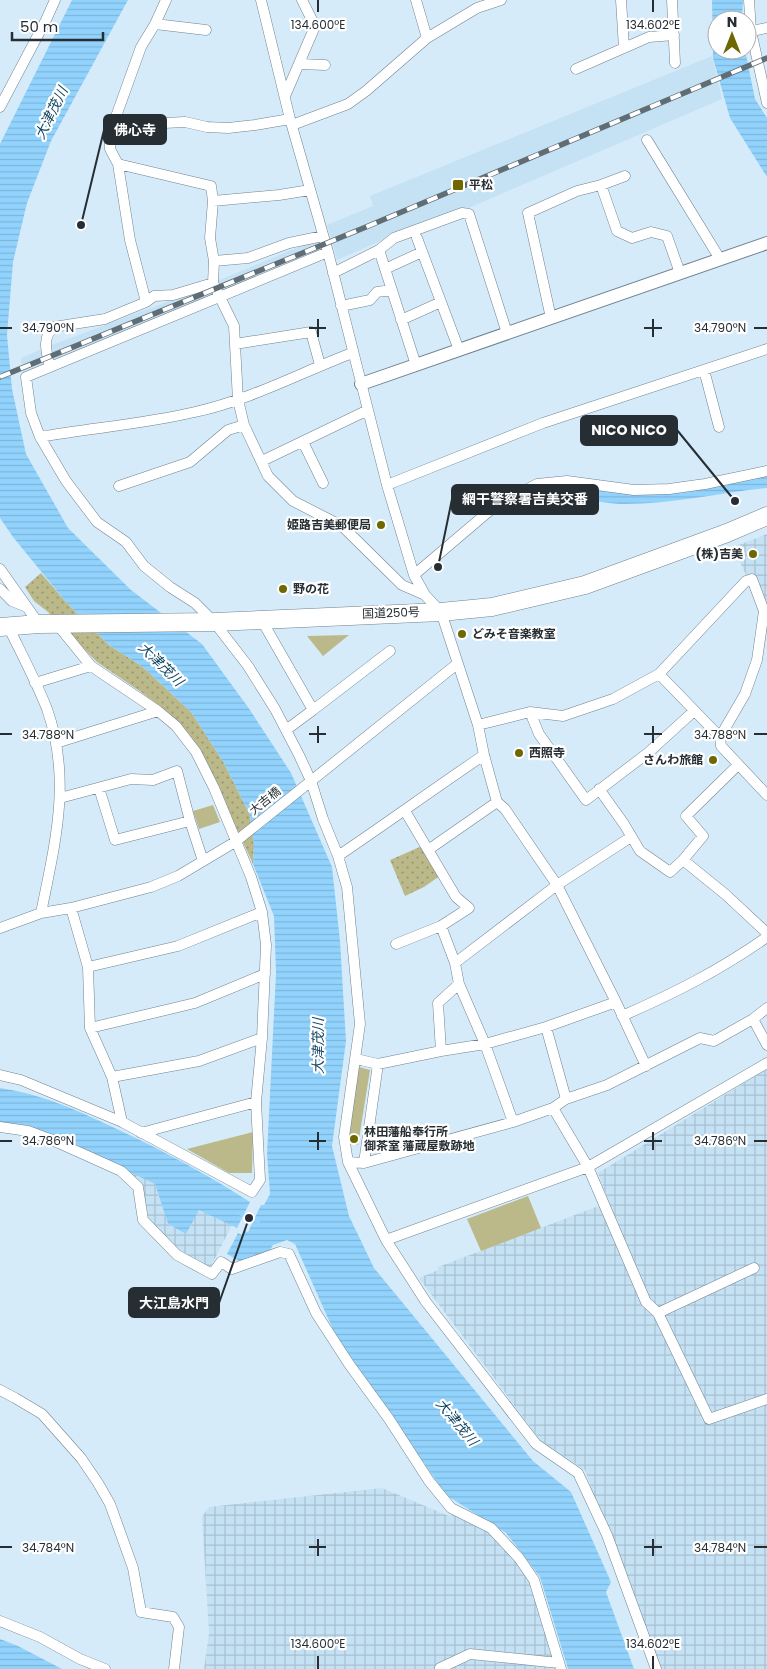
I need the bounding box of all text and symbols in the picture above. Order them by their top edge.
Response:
scale bar [12,10,104,42]
north arrow [707,10,757,60]
text: N [727,12,737,32]
text: 50 m [20,16,58,37]
text: 134.600°E [291,16,345,33]
text: 134.602°E [626,16,680,33]
water label: 大津茂川 [30,82,73,143]
callout: 佛心寺 [104,115,166,144]
text: 佛心寺 [114,120,156,140]
place label: 平松 [469,176,493,193]
marker: 平松 [451,178,465,192]
text: 34.790°N [22,319,74,336]
text: 34.790°N [694,319,746,336]
callout: NICO NICO [581,416,677,445]
text: NICO NICO [591,420,667,440]
callout: 網干警察署吉美交番 [452,485,598,514]
text: 網干警察署吉美交番 [462,489,588,509]
place label: 姫路吉美郵便局 [287,516,371,533]
marker: 姫路吉美郵便局 [375,519,387,531]
place label: (株)吉美 [696,545,743,562]
marker: (株)吉美 [747,548,759,560]
place label: 野の花 [293,580,329,597]
marker: 野の花 [277,583,289,595]
street label: 国道250号 [362,603,420,622]
place label: どみそ音楽教室 [472,625,556,642]
marker: どみそ音楽教室 [456,628,468,640]
water label: 大津茂川 [134,637,190,692]
text: 34.788°N [22,726,74,743]
text: 34.788°N [694,726,746,743]
place label: 西照寺 [529,744,565,761]
marker: 西照寺 [513,747,525,759]
place label: さんわ旅館 [643,751,703,768]
marker: さんわ旅館 [707,754,719,766]
street label: 大吉橋 [245,783,284,819]
water label: 大津茂川 [308,1016,328,1074]
place label: 林田藩船奉行所 御茶室 藩蔵屋敷跡地 [364,1123,475,1154]
text: 34.786°N [22,1132,74,1149]
text: 34.786°N [694,1132,746,1149]
marker: 林田藩船奉行所 御茶室 藩蔵屋敷跡地 [348,1133,360,1145]
callout: 大江島水門 [129,1288,219,1317]
text: 大江島水門 [139,1293,209,1313]
water label: 大津茂川 [431,1394,484,1451]
text: 34.784°N [22,1539,74,1556]
text: 34.784°N [694,1539,746,1556]
text: 134.600°E [291,1635,345,1652]
text: 134.602°E [626,1635,680,1652]

